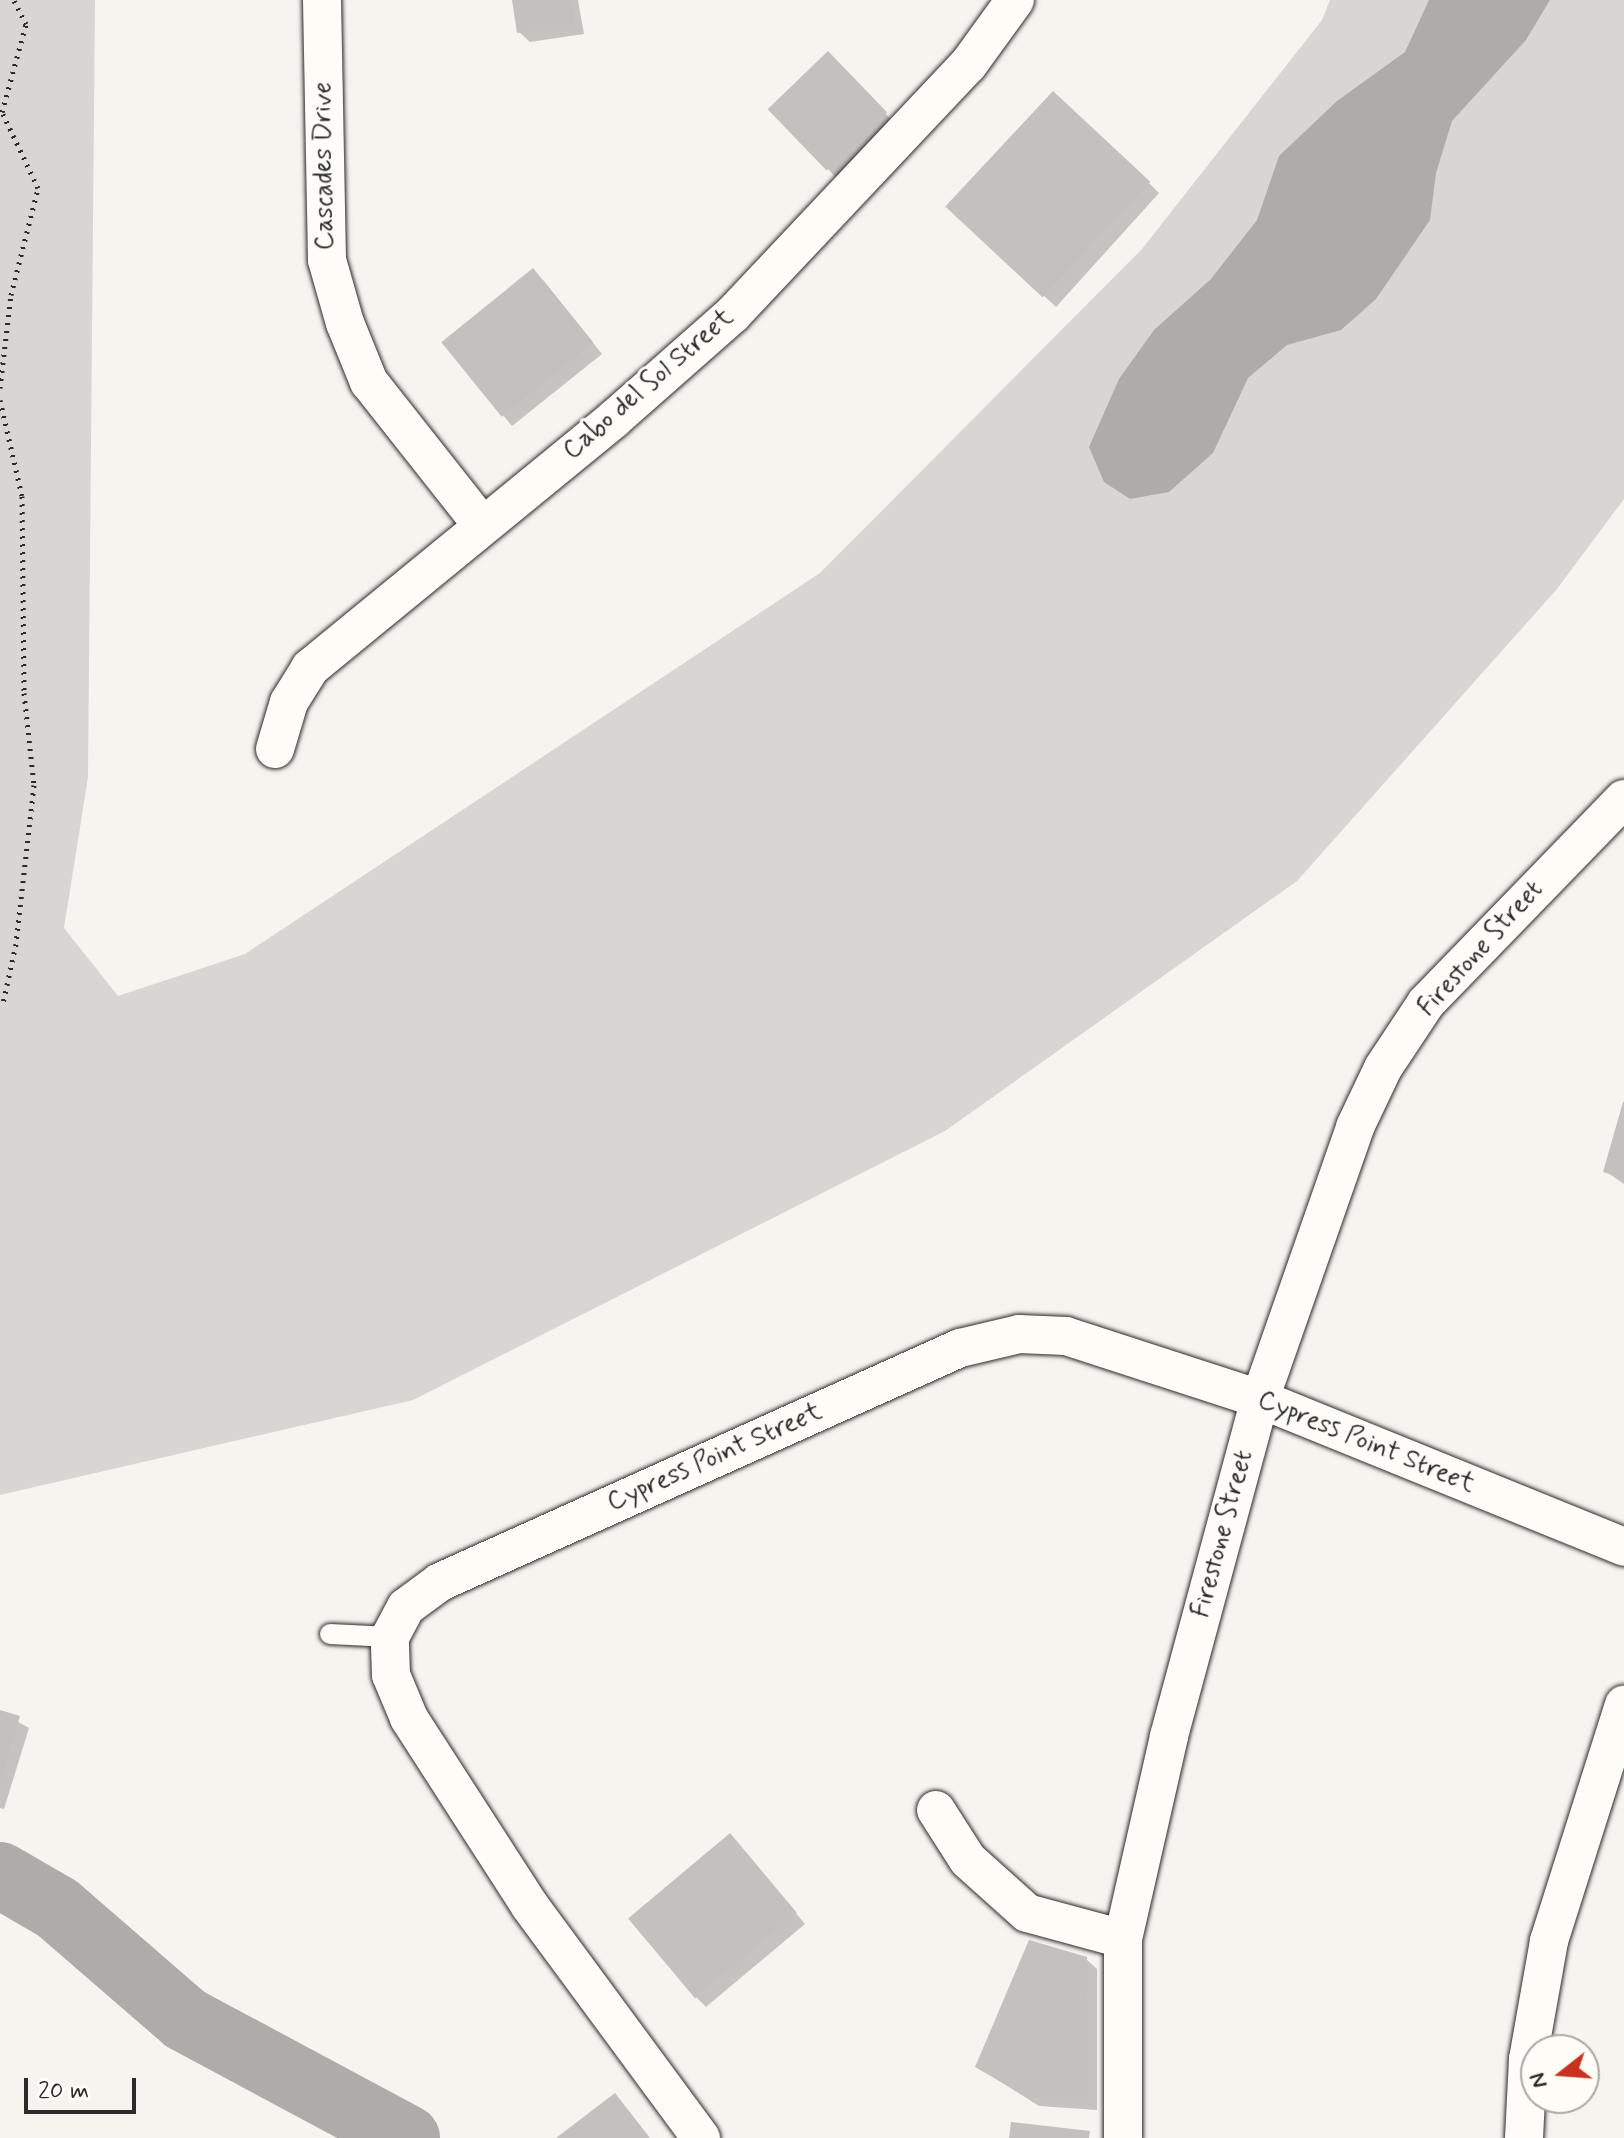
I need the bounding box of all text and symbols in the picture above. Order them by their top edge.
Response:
street label: Cascades Drive [308,83,342,249]
street label: Cabo del Sol Street [557,302,741,468]
street label: Firestone Street [1410,873,1552,1025]
street label: Cypress Point Street [1253,1385,1479,1501]
street label: Cypress Point Street [603,1397,827,1519]
street label: Firestone Street [1185,1445,1261,1623]
north arrow [1520,2034,1600,2114]
scale bar [28,2062,140,2112]
text: N [1523,2069,1554,2092]
text: 20 m [38,2076,89,2107]

